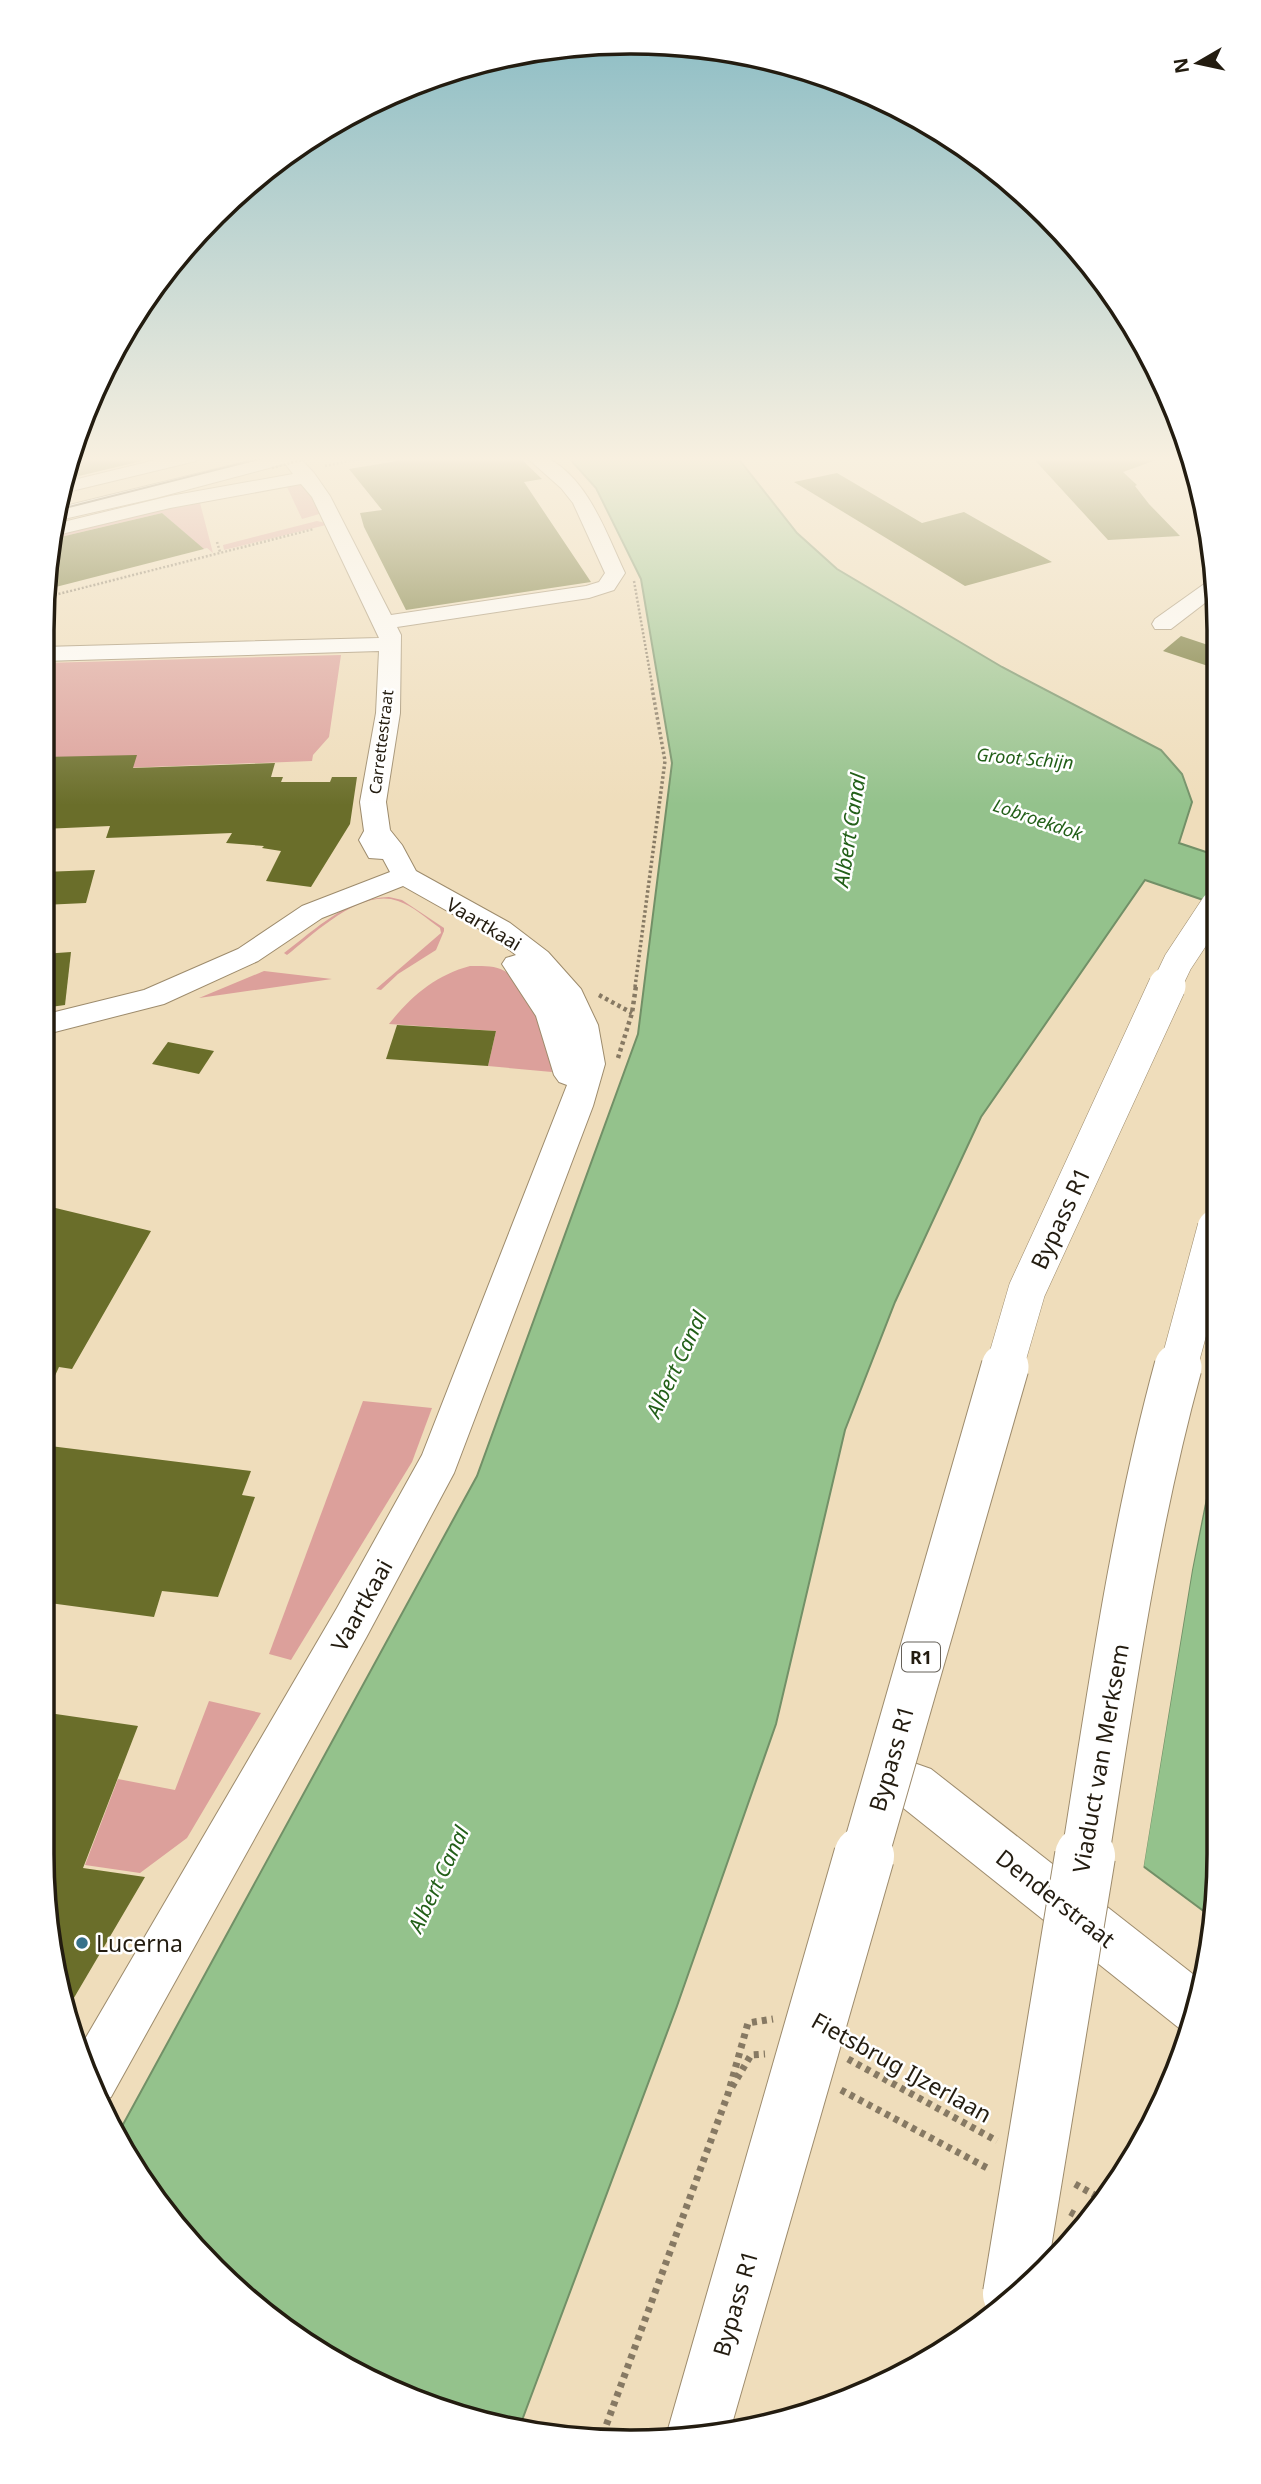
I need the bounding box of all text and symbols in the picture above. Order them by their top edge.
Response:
north arrow [1163,28,1233,98]
text: N [1167,56,1195,75]
street label: Carrettestraat [364,688,398,795]
water label: Groot Schijn [975,742,1075,774]
water label: Albert Canal [826,771,872,891]
water label: Lobroekdok [990,792,1087,846]
street label: Vaartkaai [442,891,526,957]
street label: Bypass R1 [1022,1162,1098,1274]
water label: Albert Canal [638,1306,713,1424]
street label: Vaartkaai [323,1553,399,1657]
street label: Viaduct van Merksem [1064,1641,1136,1875]
road number: R1 [902,1642,940,1672]
street label: Bypass R1 [861,1701,921,1815]
water label: Albert Canal [400,1821,475,1939]
street label: Denderstraat [990,1841,1122,1955]
place label: Lucerna [96,1927,183,1959]
marker: Lucerna [74,1935,90,1951]
street label: Fietsbrug IJzerlaan [806,2004,998,2130]
street label: Bypass R1 [705,2246,765,2360]

